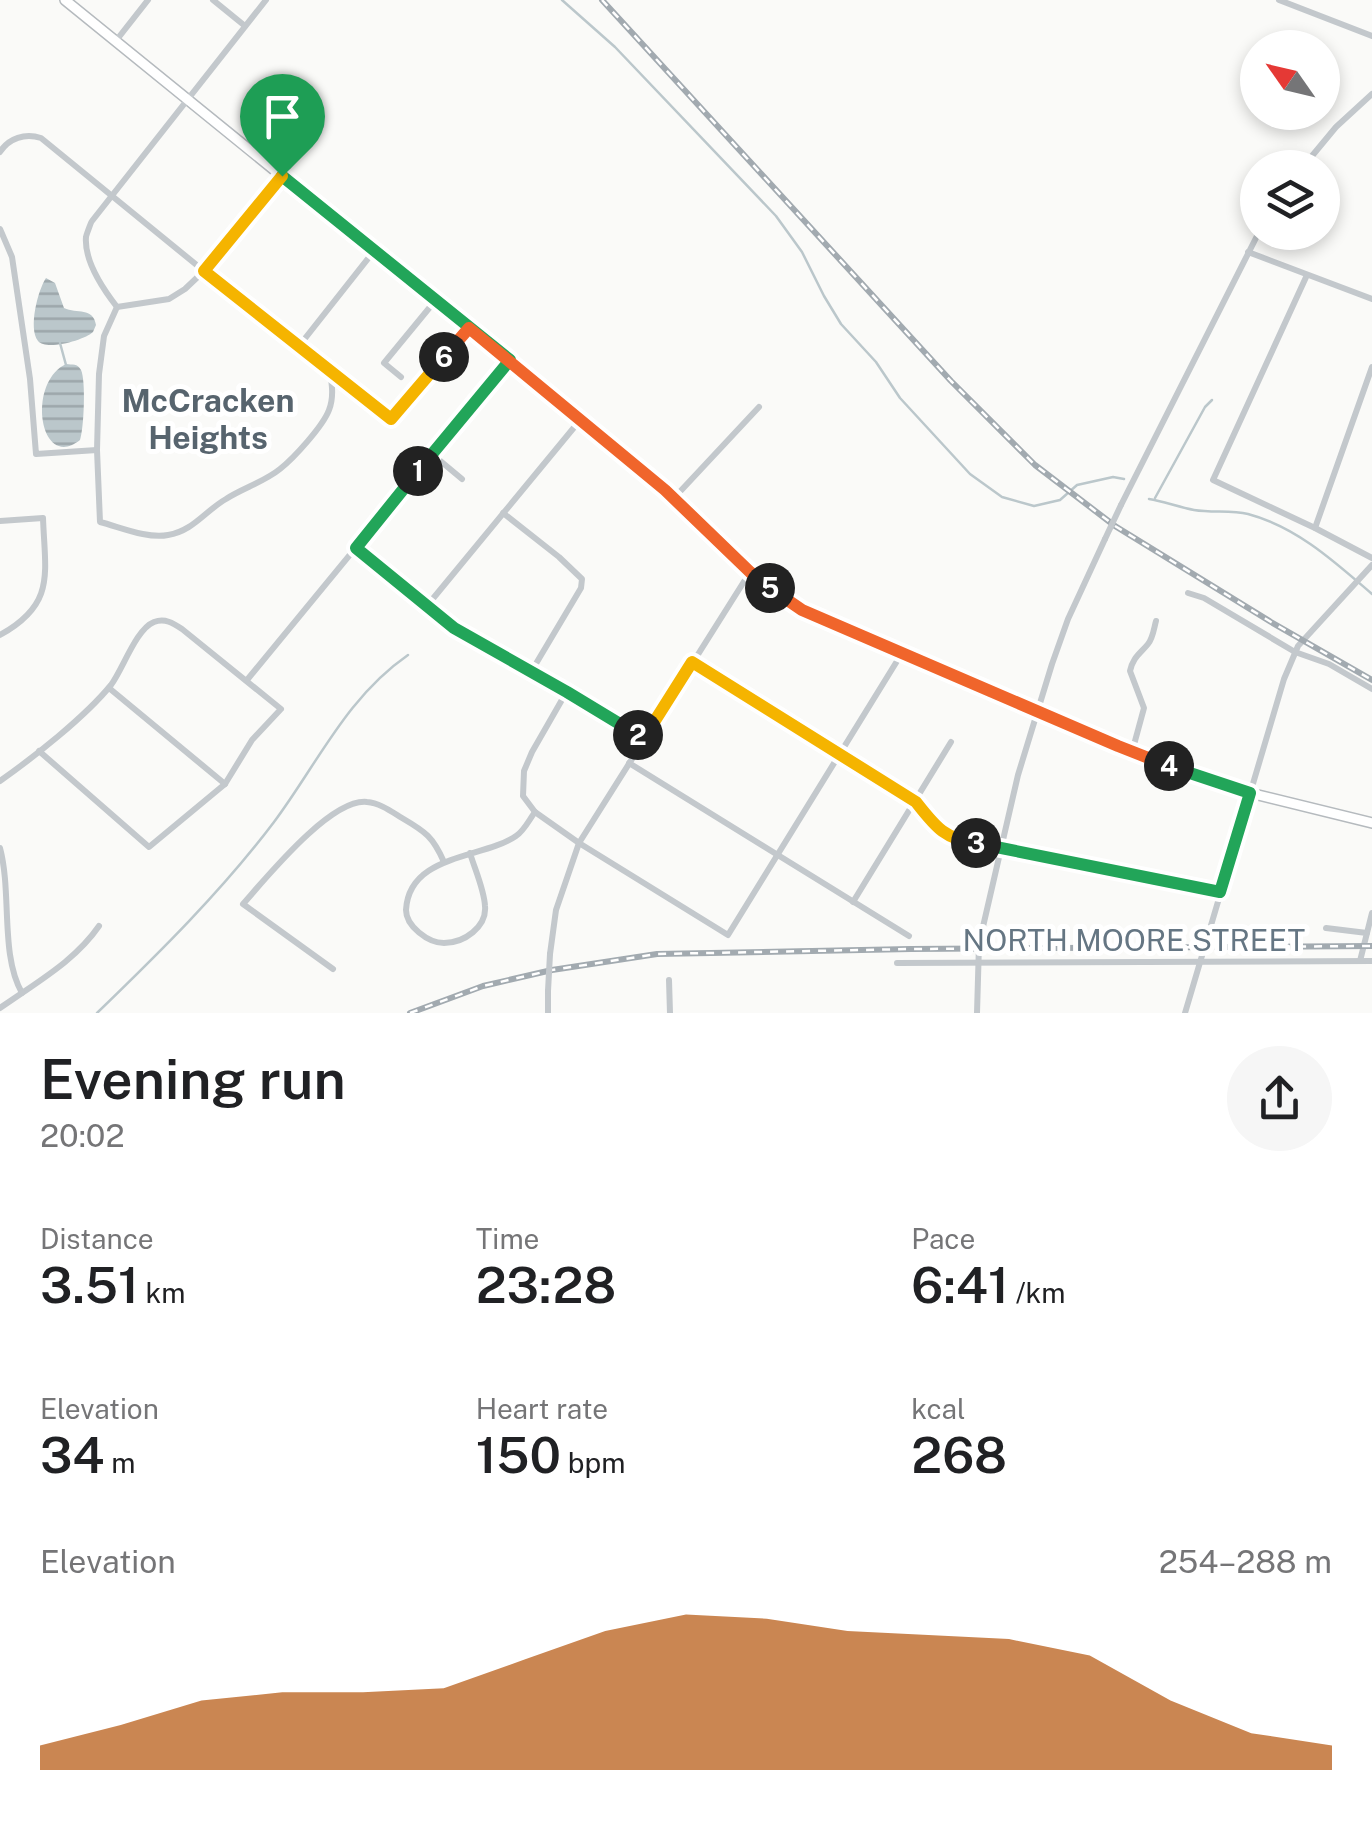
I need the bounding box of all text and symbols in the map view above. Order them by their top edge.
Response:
north arrow [1240,30,1340,130]
map controls [1240,30,1340,250]
pin [240,74,325,177]
icon: arrive [255,89,310,144]
button: layers [1240,150,1340,250]
pin: 6 [419,332,469,382]
text: 6 [435,340,453,373]
district label: McCracken Heights [122,382,294,456]
pin: 1 [393,446,443,496]
text: 1 [412,454,424,487]
pin: 5 [745,563,795,613]
text: 5 [761,571,779,604]
pin: 2 [613,710,663,760]
text: 2 [629,718,647,751]
pin: 4 [1144,741,1194,791]
text: 4 [1160,749,1178,782]
pin: 3 [951,818,1001,868]
text: 3 [967,826,985,859]
street label: NORTH MOORE STREET [963,922,1306,958]
button: share [1227,1046,1332,1151]
text: Evening run [40,1047,346,1111]
text: 20:02 [40,1117,125,1154]
text: Distance [40,1222,154,1255]
text: Time [476,1222,539,1255]
text: Pace [911,1222,975,1255]
text: 3.51 [40,1255,139,1314]
text: 23:28 [476,1255,616,1314]
text: 6:41 [911,1255,1009,1314]
text: km [139,1276,186,1309]
text: /km [1009,1276,1065,1309]
text: Elevation [40,1392,159,1425]
text: Heart rate [476,1392,608,1425]
text: kcal [911,1392,965,1425]
text: 34 [40,1425,105,1484]
text: 150 [476,1425,561,1484]
text: 268 [911,1425,1007,1484]
text: m [105,1446,136,1479]
text: bpm [561,1446,625,1479]
text: Elevation [40,1543,176,1580]
text: 254–288 m [1159,1543,1332,1580]

